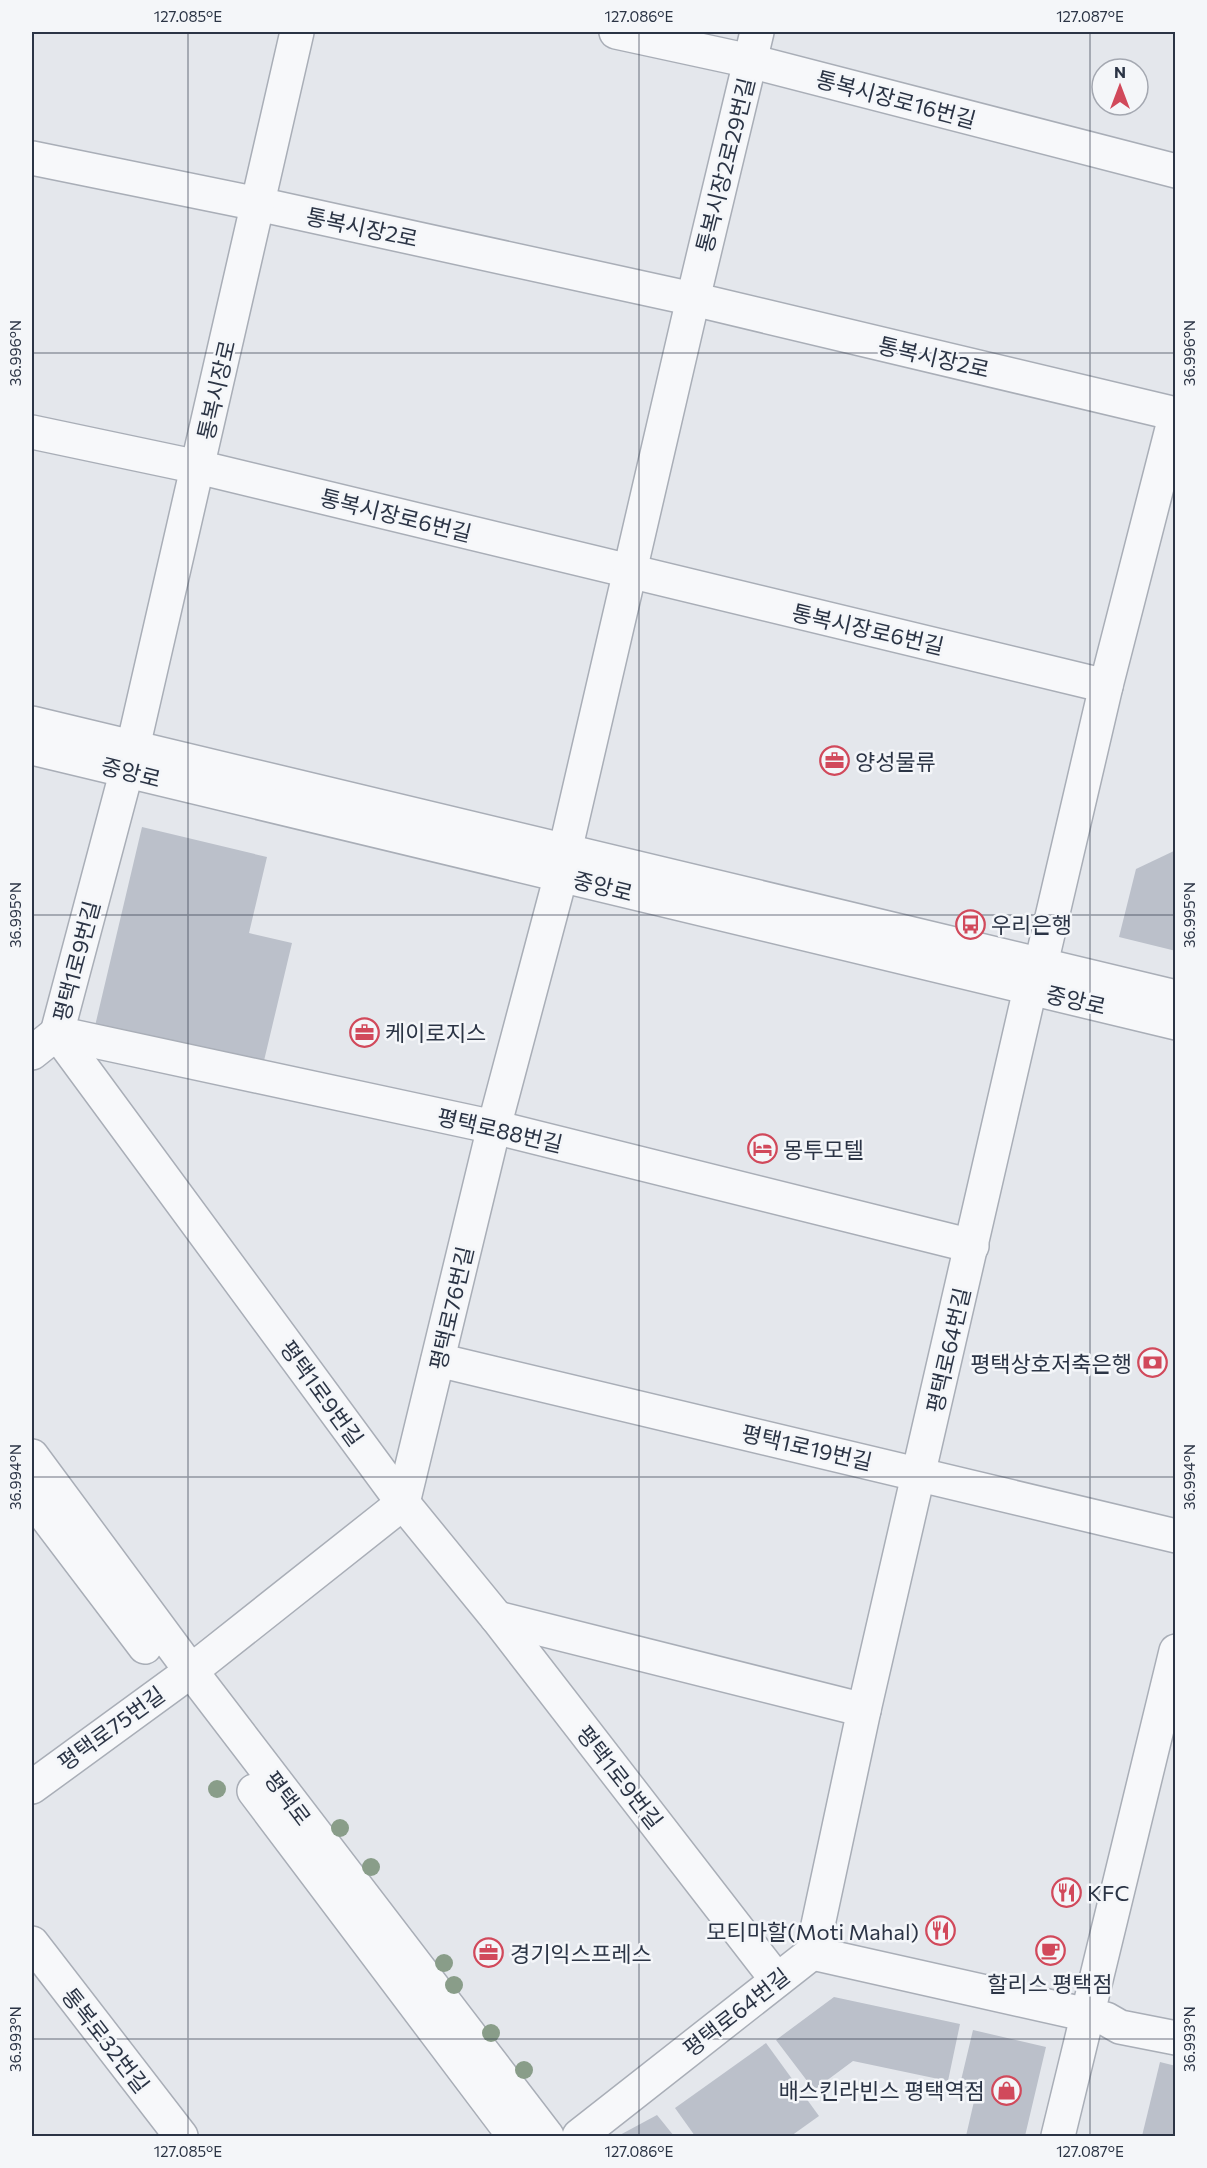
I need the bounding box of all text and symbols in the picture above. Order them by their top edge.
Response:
text: 127.085°E [154,7,222,25]
text: 127.086°E [605,7,673,25]
text: 127.087°E [1056,7,1124,25]
north arrow [1090,57,1150,117]
text: N [1114,62,1126,81]
street label: 통복시장로16번길 [813,65,979,133]
street label: 통복시장2로29번길 [690,75,760,255]
street label: 통복시장2로 [304,202,420,252]
text: 36.996°N [6,320,24,386]
text: 36.996°N [1180,320,1198,386]
street label: 통복시장2로 [876,331,992,383]
street label: 통복시장로 [191,338,241,442]
street label: 통복시장로6번길 [318,483,474,547]
street label: 통복시장로6번길 [789,598,947,660]
office icon: 양성물류 [818,745,850,777]
place label: 양성물류 [855,748,936,775]
street label: 중앙로 [98,752,164,792]
street label: 중앙로 [570,866,636,906]
text: 36.995°N [6,882,24,948]
text: 36.995°N [1180,882,1198,948]
street label: 평택1로9번길 [47,898,105,1024]
bus stop icon: 우리은행 [954,908,986,940]
place label: 우리은행 [991,911,1072,938]
street label: 중앙로 [1043,980,1109,1020]
office icon: 케이로지스 [348,1016,380,1048]
place label: 케이로지스 [385,1019,486,1046]
street label: 평택로88번길 [435,1102,565,1158]
hotel icon: 몽투모텔 [746,1133,778,1165]
place label: 몽투모텔 [783,1136,864,1163]
street label: 평택로76번길 [424,1244,478,1372]
street label: 평택로64번길 [920,1285,976,1415]
street label: 평택1로9번길 [275,1335,369,1451]
bank icon: 평택상호저축은행 [1137,1347,1169,1379]
place label: 평택상호저축은행 [970,1350,1132,1377]
street label: 평택1로19번길 [739,1419,875,1475]
text: 36.994°N [6,1444,24,1510]
text: 36.994°N [1180,1444,1198,1510]
street label: 평택로75번길 [52,1680,170,1776]
street label: 평택1로9번길 [571,1720,669,1834]
street label: 평택로 [259,1766,317,1830]
restaurant icon: KFC [1050,1876,1082,1908]
place label: KFC [1087,1879,1129,1906]
restaurant icon: 모티마할(Moti Mahal) [924,1915,956,1947]
place label: 모티마할(Moti Mahal) [706,1918,919,1945]
cafe icon: 할리스 평택점 [1034,1935,1066,1967]
office icon: 경기익스프레스 [473,1937,505,1969]
place label: 경기익스프레스 [510,1940,652,1967]
street label: 평택로64번길 [677,1962,795,2062]
place label: 할리스 평택점 [987,1970,1113,1997]
street label: 통복로32번길 [57,1982,155,2098]
text: 36.993°N [6,2006,24,2072]
text: 36.993°N [1180,2006,1198,2072]
shop icon: 배스킨라빈스 평택역점 [990,2074,1022,2106]
place label: 배스킨라빈스 평택역점 [778,2077,985,2104]
text: 127.085°E [154,2142,222,2160]
text: 127.086°E [605,2142,673,2160]
text: 127.087°E [1056,2142,1124,2160]

